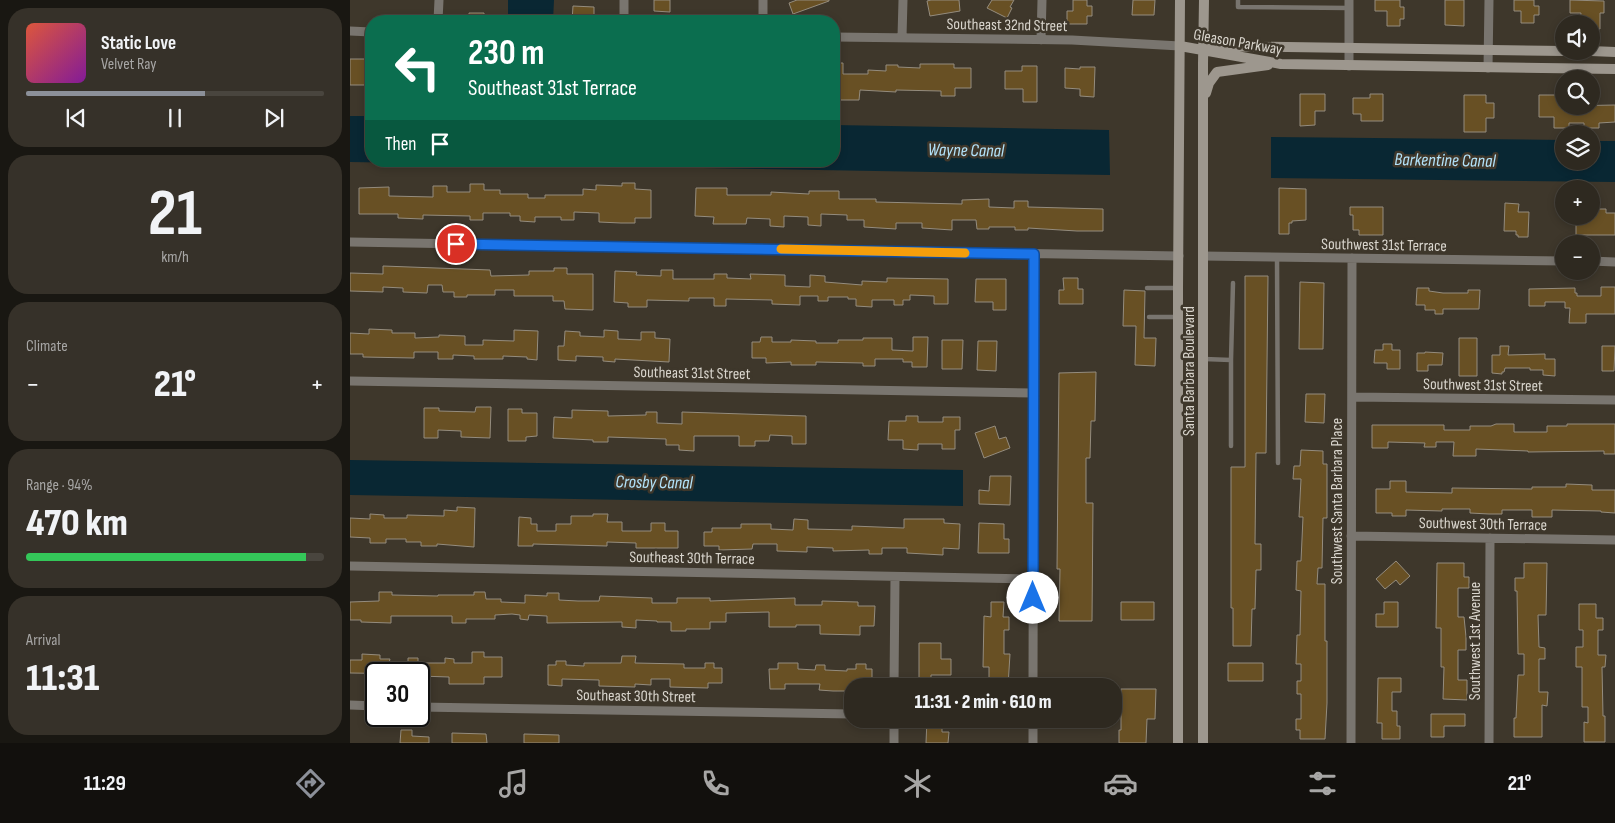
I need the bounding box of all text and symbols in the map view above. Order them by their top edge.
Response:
street label: Southeast 32nd Street [946,15,1068,36]
map controls [1555,15,1600,280]
button: sound [1555,15,1600,60]
street label: Gleason Parkway [1192,25,1284,60]
text: Static Love [101,32,176,55]
text: 230 m [468,32,544,75]
icon: left [385,35,450,100]
text: Velvet Ray [101,55,156,74]
button: search [1555,70,1600,115]
text: Southeast 31st Terrace [468,75,637,102]
icon: previous [62,104,90,132]
icon: pause [161,104,189,132]
icon: next [260,104,288,132]
button: layers [1555,125,1600,170]
icon: arrive [426,130,454,158]
text: Then [385,133,416,156]
water label: Wayne Canal [928,139,1005,162]
water label: Barkentine Canal [1394,149,1496,172]
text: 21 [148,176,202,254]
button: + [1555,180,1600,225]
pin [435,223,477,265]
icon: arrive [442,230,470,258]
street label: Southwest 31st Terrace [1321,235,1447,256]
button: − [1555,235,1600,280]
text: km/h [161,248,189,267]
street label: Santa Barbara Boulevard [1180,306,1199,436]
text: Climate [26,337,68,356]
text: 21° [154,362,196,407]
street label: Southeast 31st Street [633,363,751,384]
text: − [26,368,40,401]
text: + [310,368,324,401]
street label: Southwest 31st Street [1423,375,1543,396]
street label: Southwest Santa Barbara Place [1328,418,1347,584]
water label: Crosby Canal [615,471,694,494]
text: Range · 94% [26,476,93,495]
text: 470 km [26,501,128,546]
street label: Southwest 30th Terrace [1419,514,1547,535]
street label: Southeast 30th Terrace [629,548,755,569]
position arrow [1006,571,1058,623]
street label: Southwest 1st Avenue [1466,582,1485,700]
text: Arrival [26,631,60,650]
text: 11:31 [26,656,99,701]
speed limit sign: 30 [365,662,430,727]
street label: Southeast 30th Street [576,686,696,707]
text: 11:31 · 2 min · 610 m [914,691,1052,714]
icon: directions [293,766,328,801]
icon: music [496,766,531,801]
icon: phone [698,766,733,801]
icon: climate [900,766,935,801]
icon: car [1103,766,1138,801]
icon: filters [1305,766,1340,801]
text: 11:29 [84,770,126,797]
text: 21° [1507,770,1531,797]

